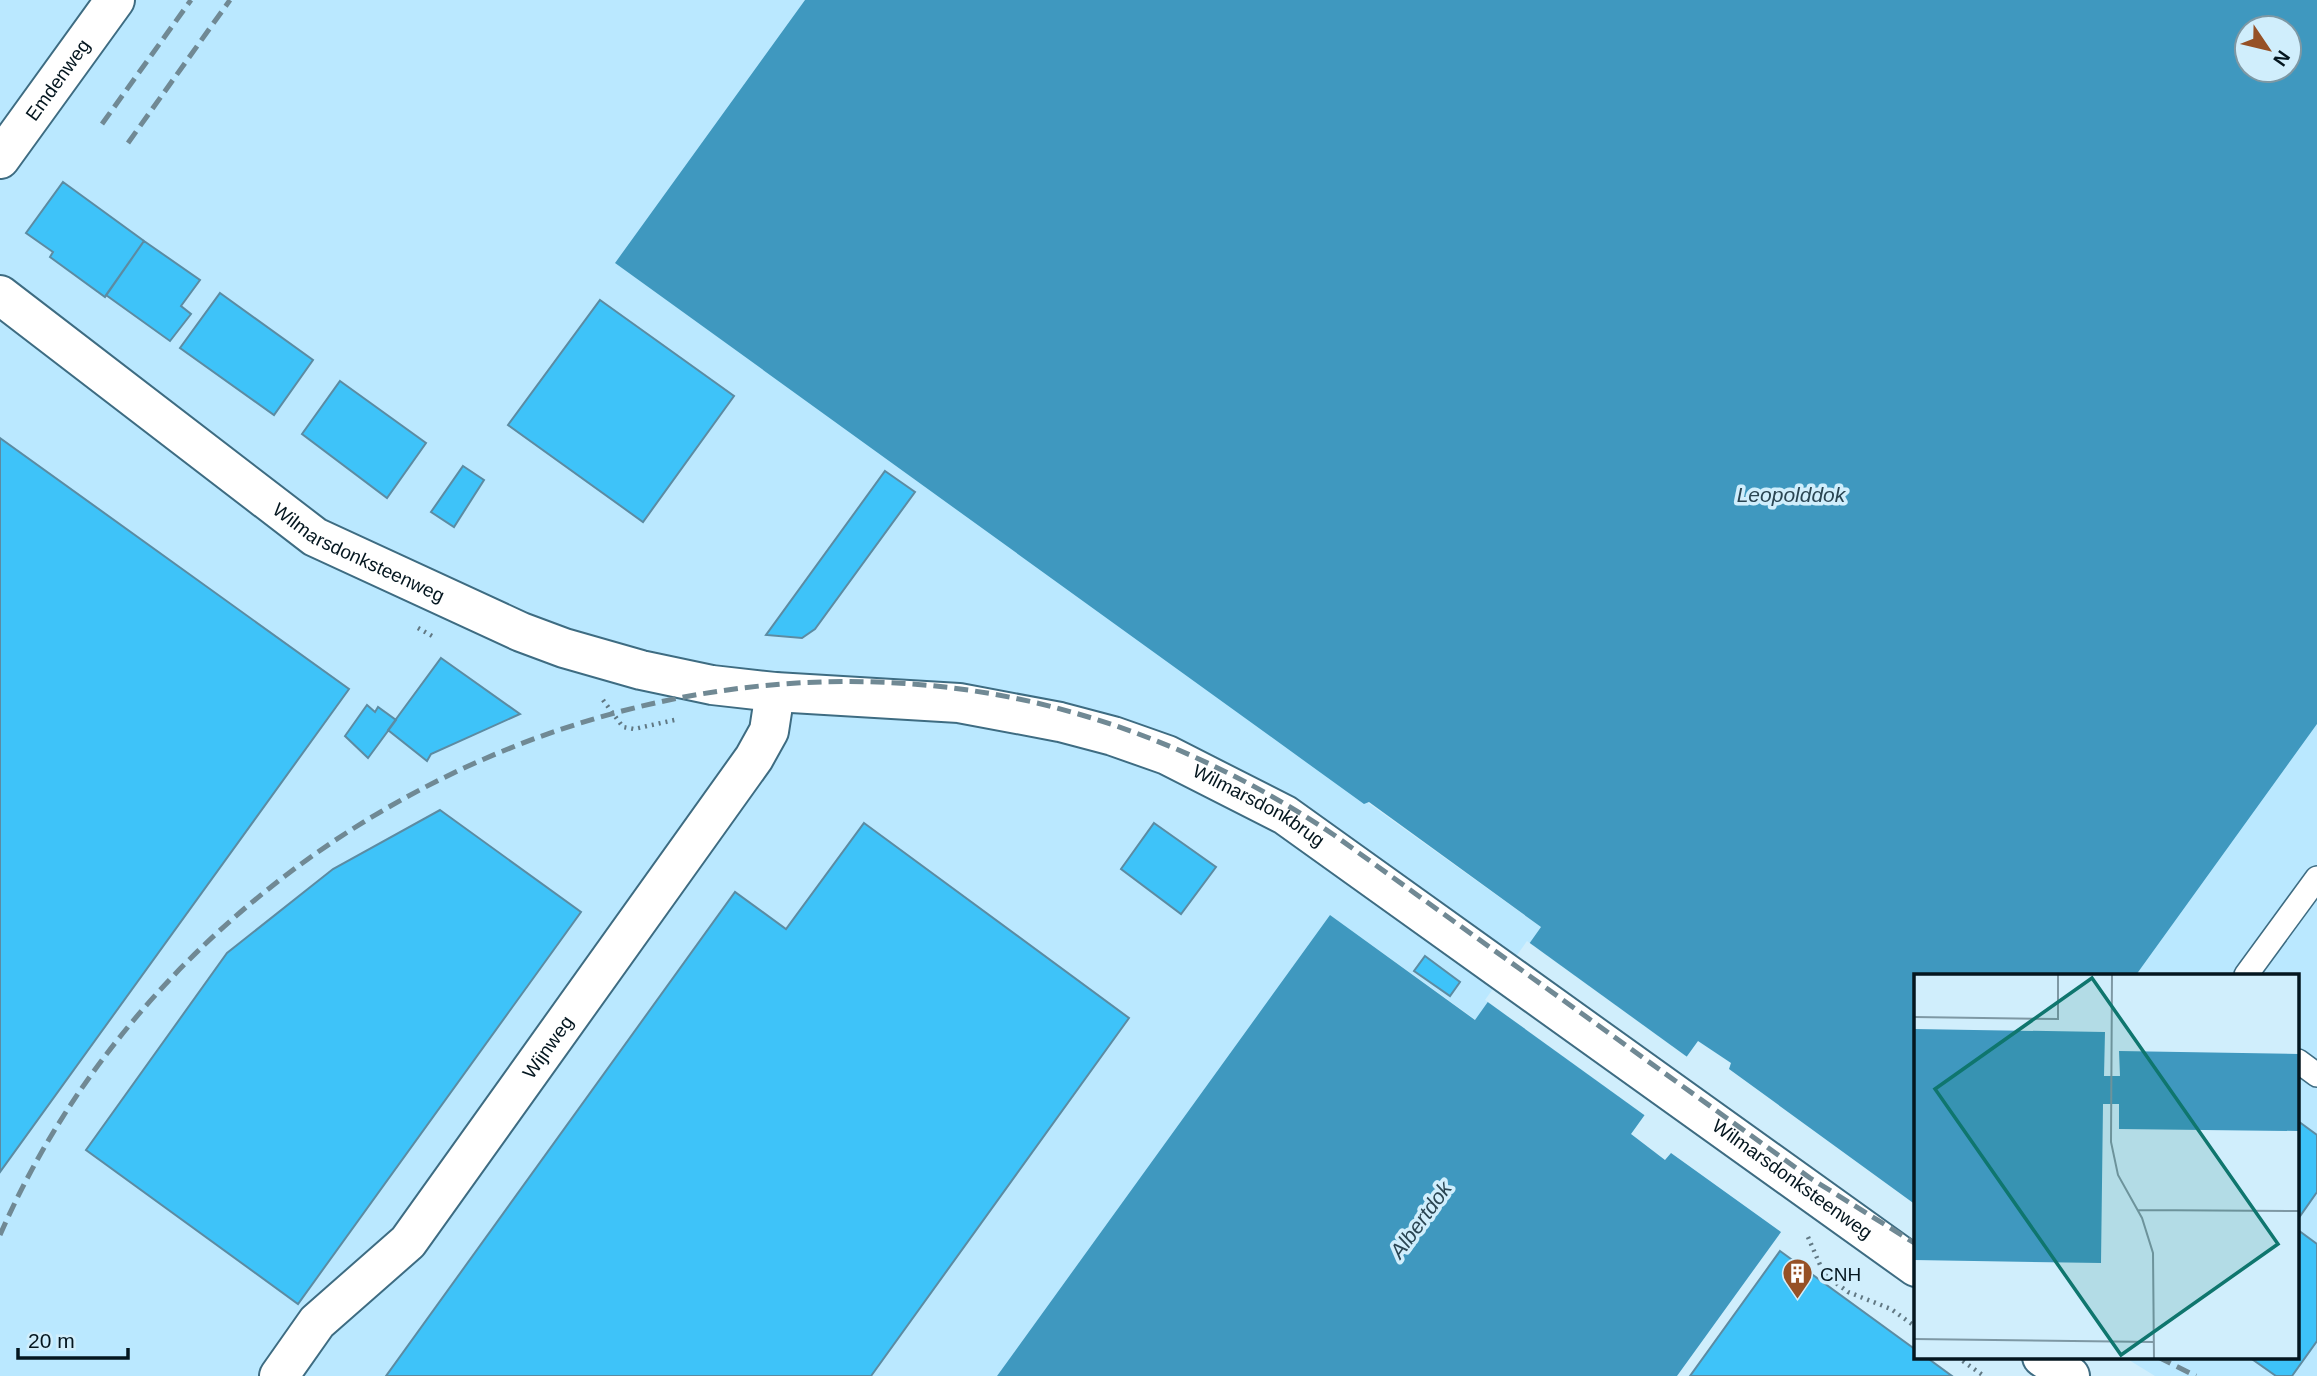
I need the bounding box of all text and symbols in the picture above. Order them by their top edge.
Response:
north arrow [2233,14,2303,84]
street label: Emdenweg [21,35,94,125]
text: N [2269,47,2294,70]
water label: Leopolddok [1737,483,1847,506]
street label: Wilmarsdonksteenweg [269,499,448,606]
street label: Wilmarsdonkbrug [1190,760,1329,851]
inset map [1914,974,2300,1358]
street label: Wijnweg [518,1012,577,1083]
street label: Wilmarsdonksteenweg [1709,1115,1876,1243]
water label: Albertdok [1384,1176,1457,1264]
building icon: CNH [1780,1257,1814,1301]
place label: CNH [1820,1264,1861,1285]
scale bar [18,1316,128,1360]
text: 20 m [28,1329,75,1352]

